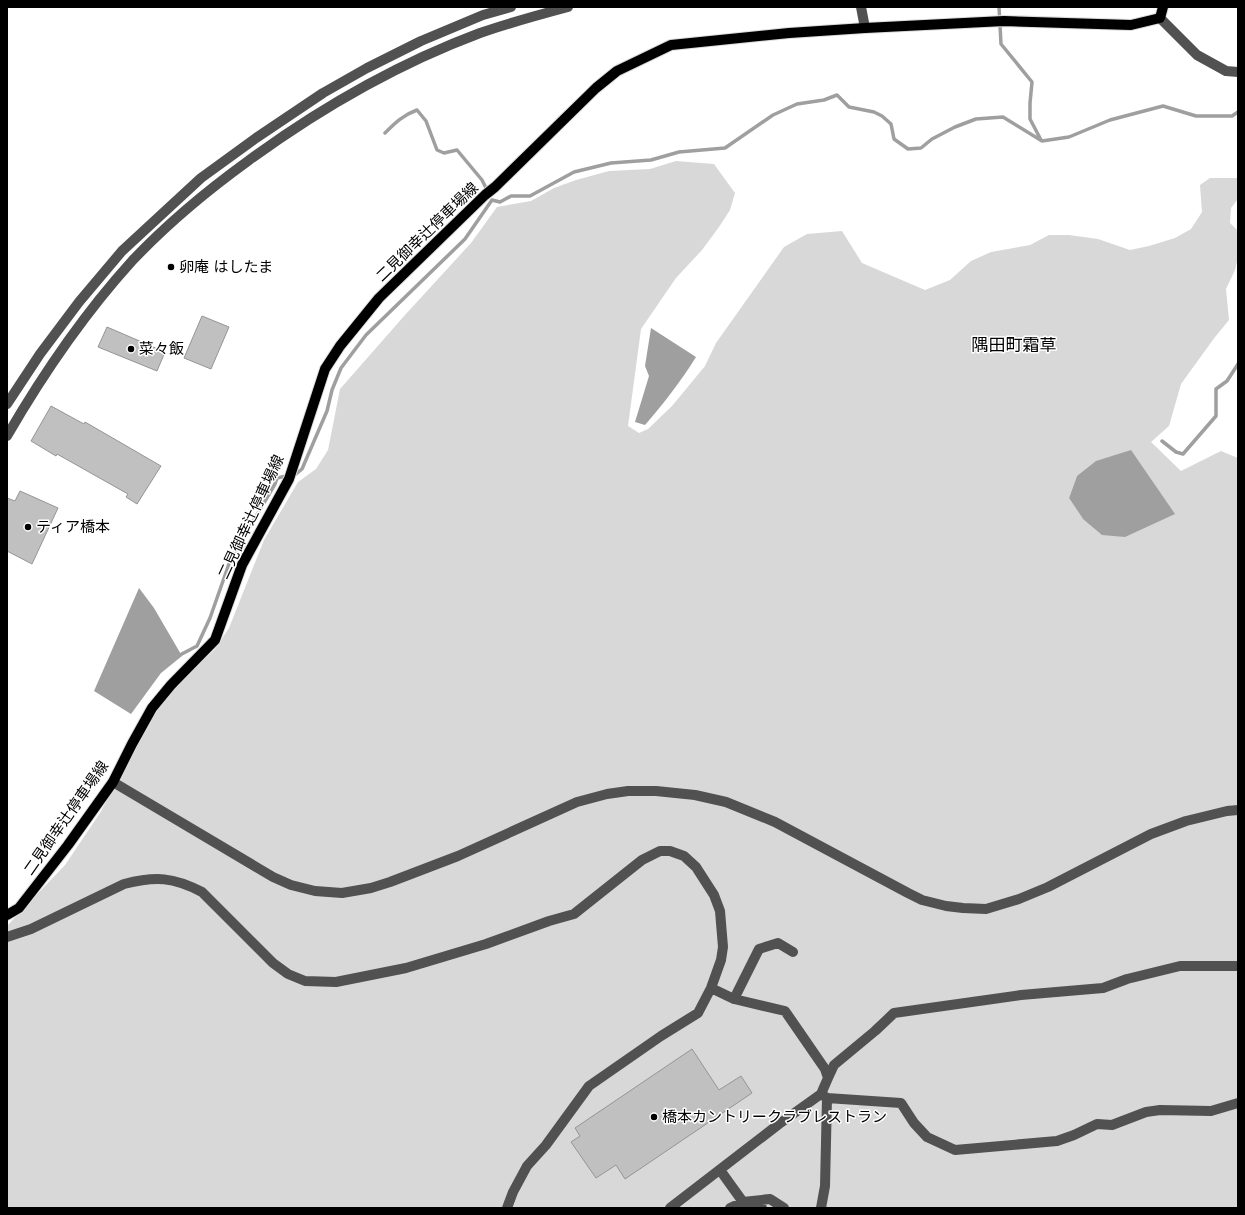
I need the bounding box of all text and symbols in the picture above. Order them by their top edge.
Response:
street label: 二見御幸辻停車場線 [371,177,483,287]
place label: 卵庵 はしたま [179,256,273,278]
marker: 卵庵 はしたま [166,262,176,272]
district label: 隅田町霜草 [972,333,1057,357]
place label: 菜々飯 [139,338,184,360]
marker: 菜々飯 [126,344,136,354]
street label: 二見御幸辻停車場線 [213,451,289,583]
place label: ティア橋本 [36,516,110,538]
marker: ティア橋本 [23,522,33,532]
street label: 二見御幸辻停車場線 [18,756,114,880]
place label: 橋本カントリークラブレストラン [662,1106,887,1128]
marker: 橋本カントリークラブレストラン [649,1112,659,1122]

